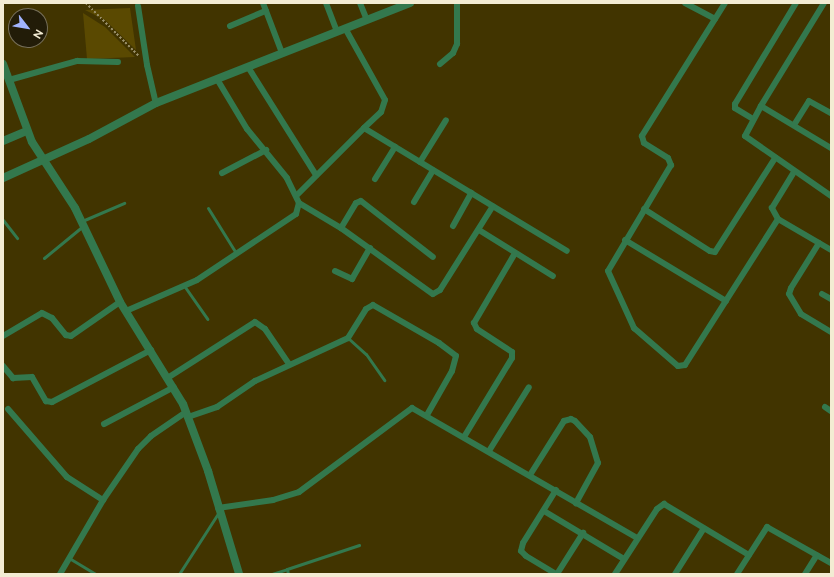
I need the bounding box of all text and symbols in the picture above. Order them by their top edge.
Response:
north arrow [8,8,48,48]
text: N [30,27,46,41]

